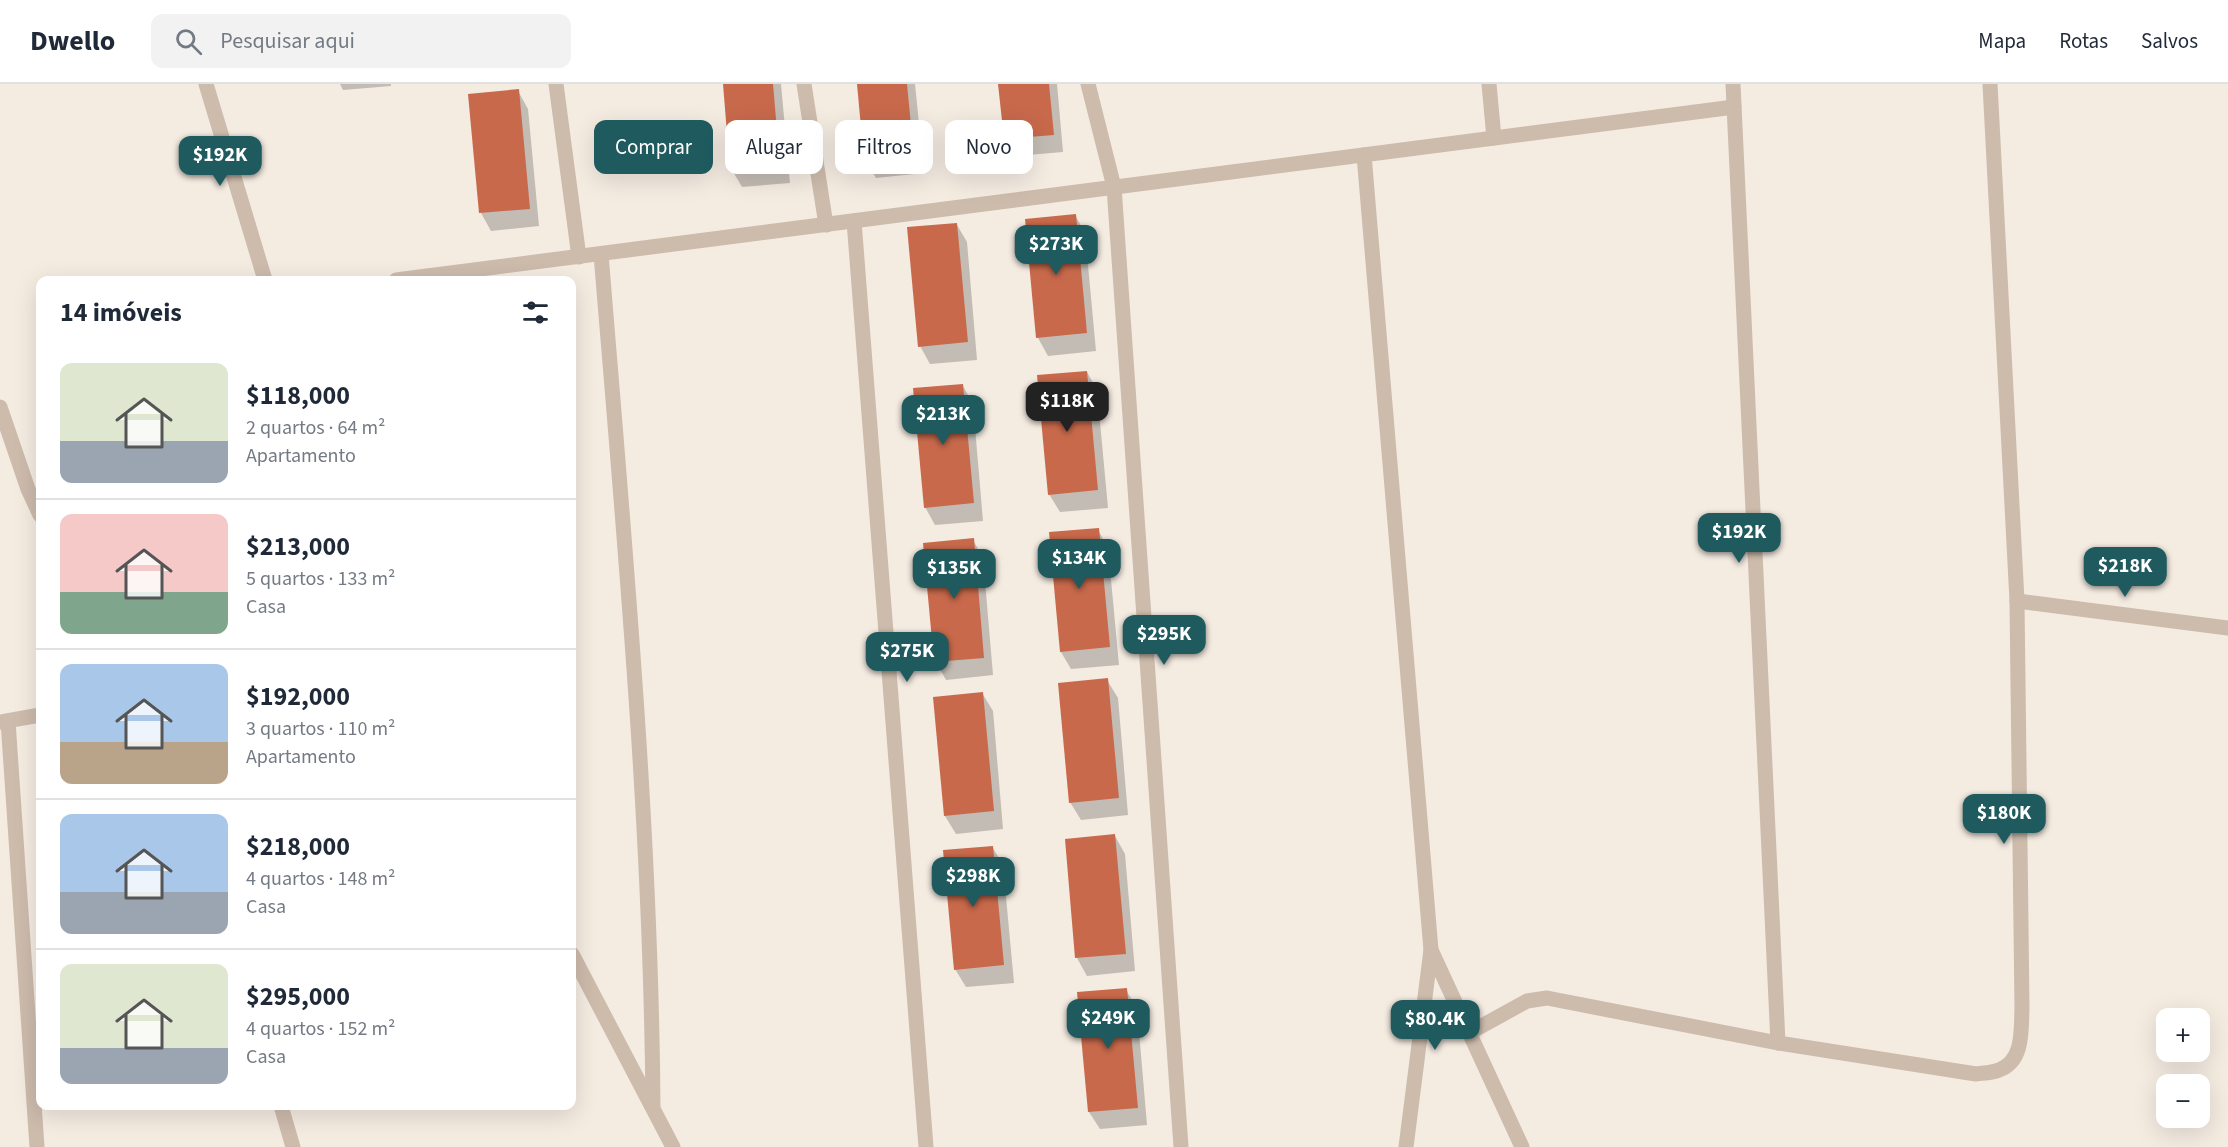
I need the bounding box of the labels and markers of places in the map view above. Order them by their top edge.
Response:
pin: $192K [178,136,262,187]
pin: $273K [1014,225,1098,276]
pin: $118K [1025,382,1109,433]
pin: $213K [901,395,985,446]
pin: $192K [1697,513,1781,564]
pin: $134K [1037,539,1121,590]
pin: $218K [2083,547,2167,598]
pin: $135K [912,549,996,600]
pin: $295K [1122,615,1206,666]
pin: $275K [865,632,949,683]
pin: $180K [1962,794,2046,845]
pin: $298K [931,857,1015,908]
pin: $249K [1066,999,1150,1050]
pin: $80.4K [1386,1000,1484,1051]

